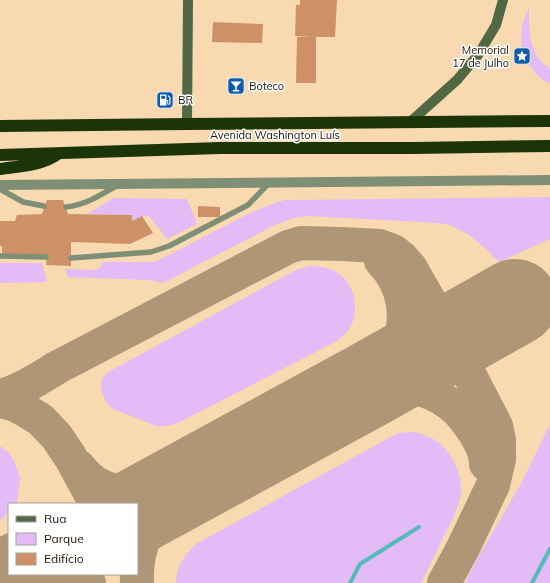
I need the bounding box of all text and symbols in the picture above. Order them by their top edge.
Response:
place label: Memorial 17 de Julho [452,43,509,70]
place icon: Memorial 17 de Julho [512,46,532,66]
bar icon: Boteco [226,76,246,96]
place label: Boteco [249,79,284,93]
fuel station icon: BR [155,90,175,110]
place label: BR [178,93,193,107]
street label: Avenida Washington Luís [210,128,340,142]
legend [8,503,138,575]
text: Rua [44,511,66,526]
text: Parque [44,531,84,546]
text: Edifício [44,551,84,566]

